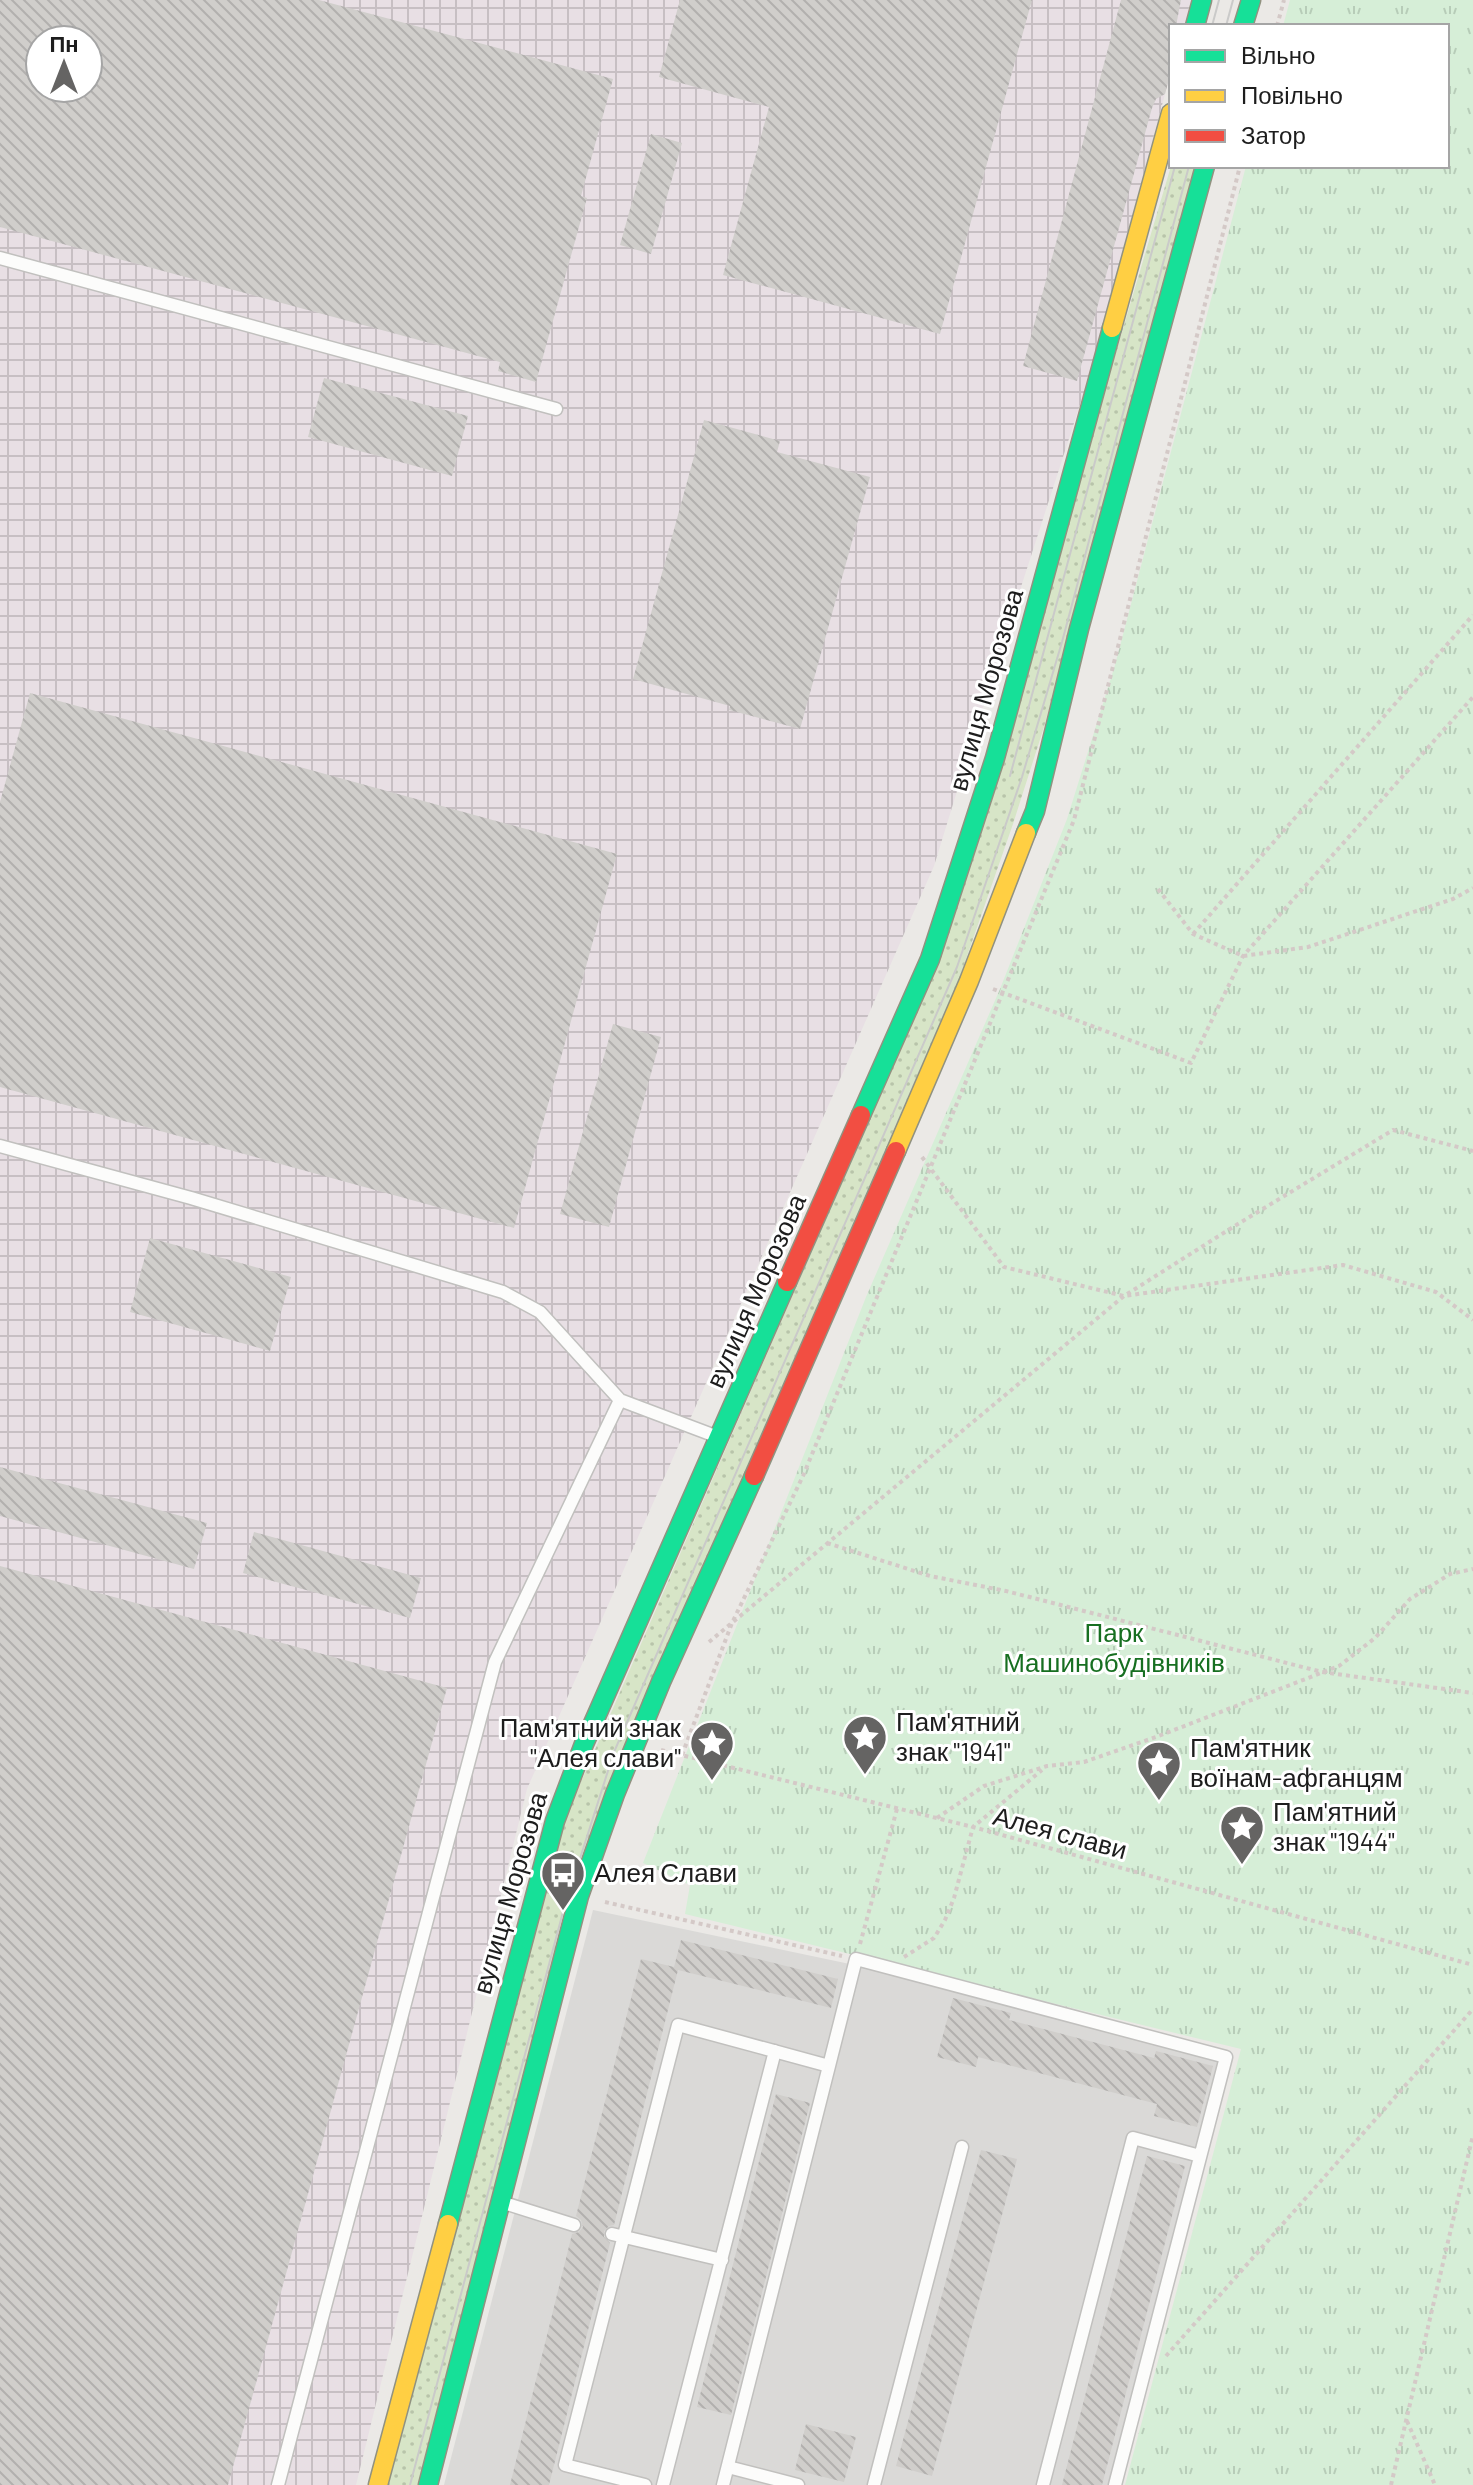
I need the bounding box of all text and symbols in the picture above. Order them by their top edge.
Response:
north arrow [24,24,104,104]
legend [1169,24,1449,168]
text: Пн [49,30,79,56]
text: Вільно [1241,40,1315,69]
text: Повільно [1241,80,1343,109]
text: Затор [1241,120,1306,149]
street label: вулиця Морозова [941,585,1028,794]
street label: вулиця Морозова [698,1188,811,1392]
park label: Парк Машинобудівників [1003,1616,1225,1677]
place label: Пам'ятний знак "1941" [896,1705,1020,1766]
place label: Пам'ятний знак "Алея слави" [500,1711,682,1772]
place icon: Пам'ятний знак "1941" [841,1713,889,1776]
place icon: Пам'ятний знак "Алея слави" [688,1719,736,1782]
place label: Пам'ятник воїнам-афганцям [1190,1731,1403,1792]
place icon: Пам'ятник воїнам-афганцям [1135,1739,1183,1802]
street label: вулиця Морозова [465,1788,552,1997]
place label: Пам'ятний знак "1944" [1273,1795,1397,1856]
street label: Алея слави [990,1799,1131,1864]
place icon: Пам'ятний знак "1944" [1218,1803,1266,1866]
bus stop icon: Алея Слави [539,1849,587,1912]
place label: Алея Слави [594,1856,737,1887]

